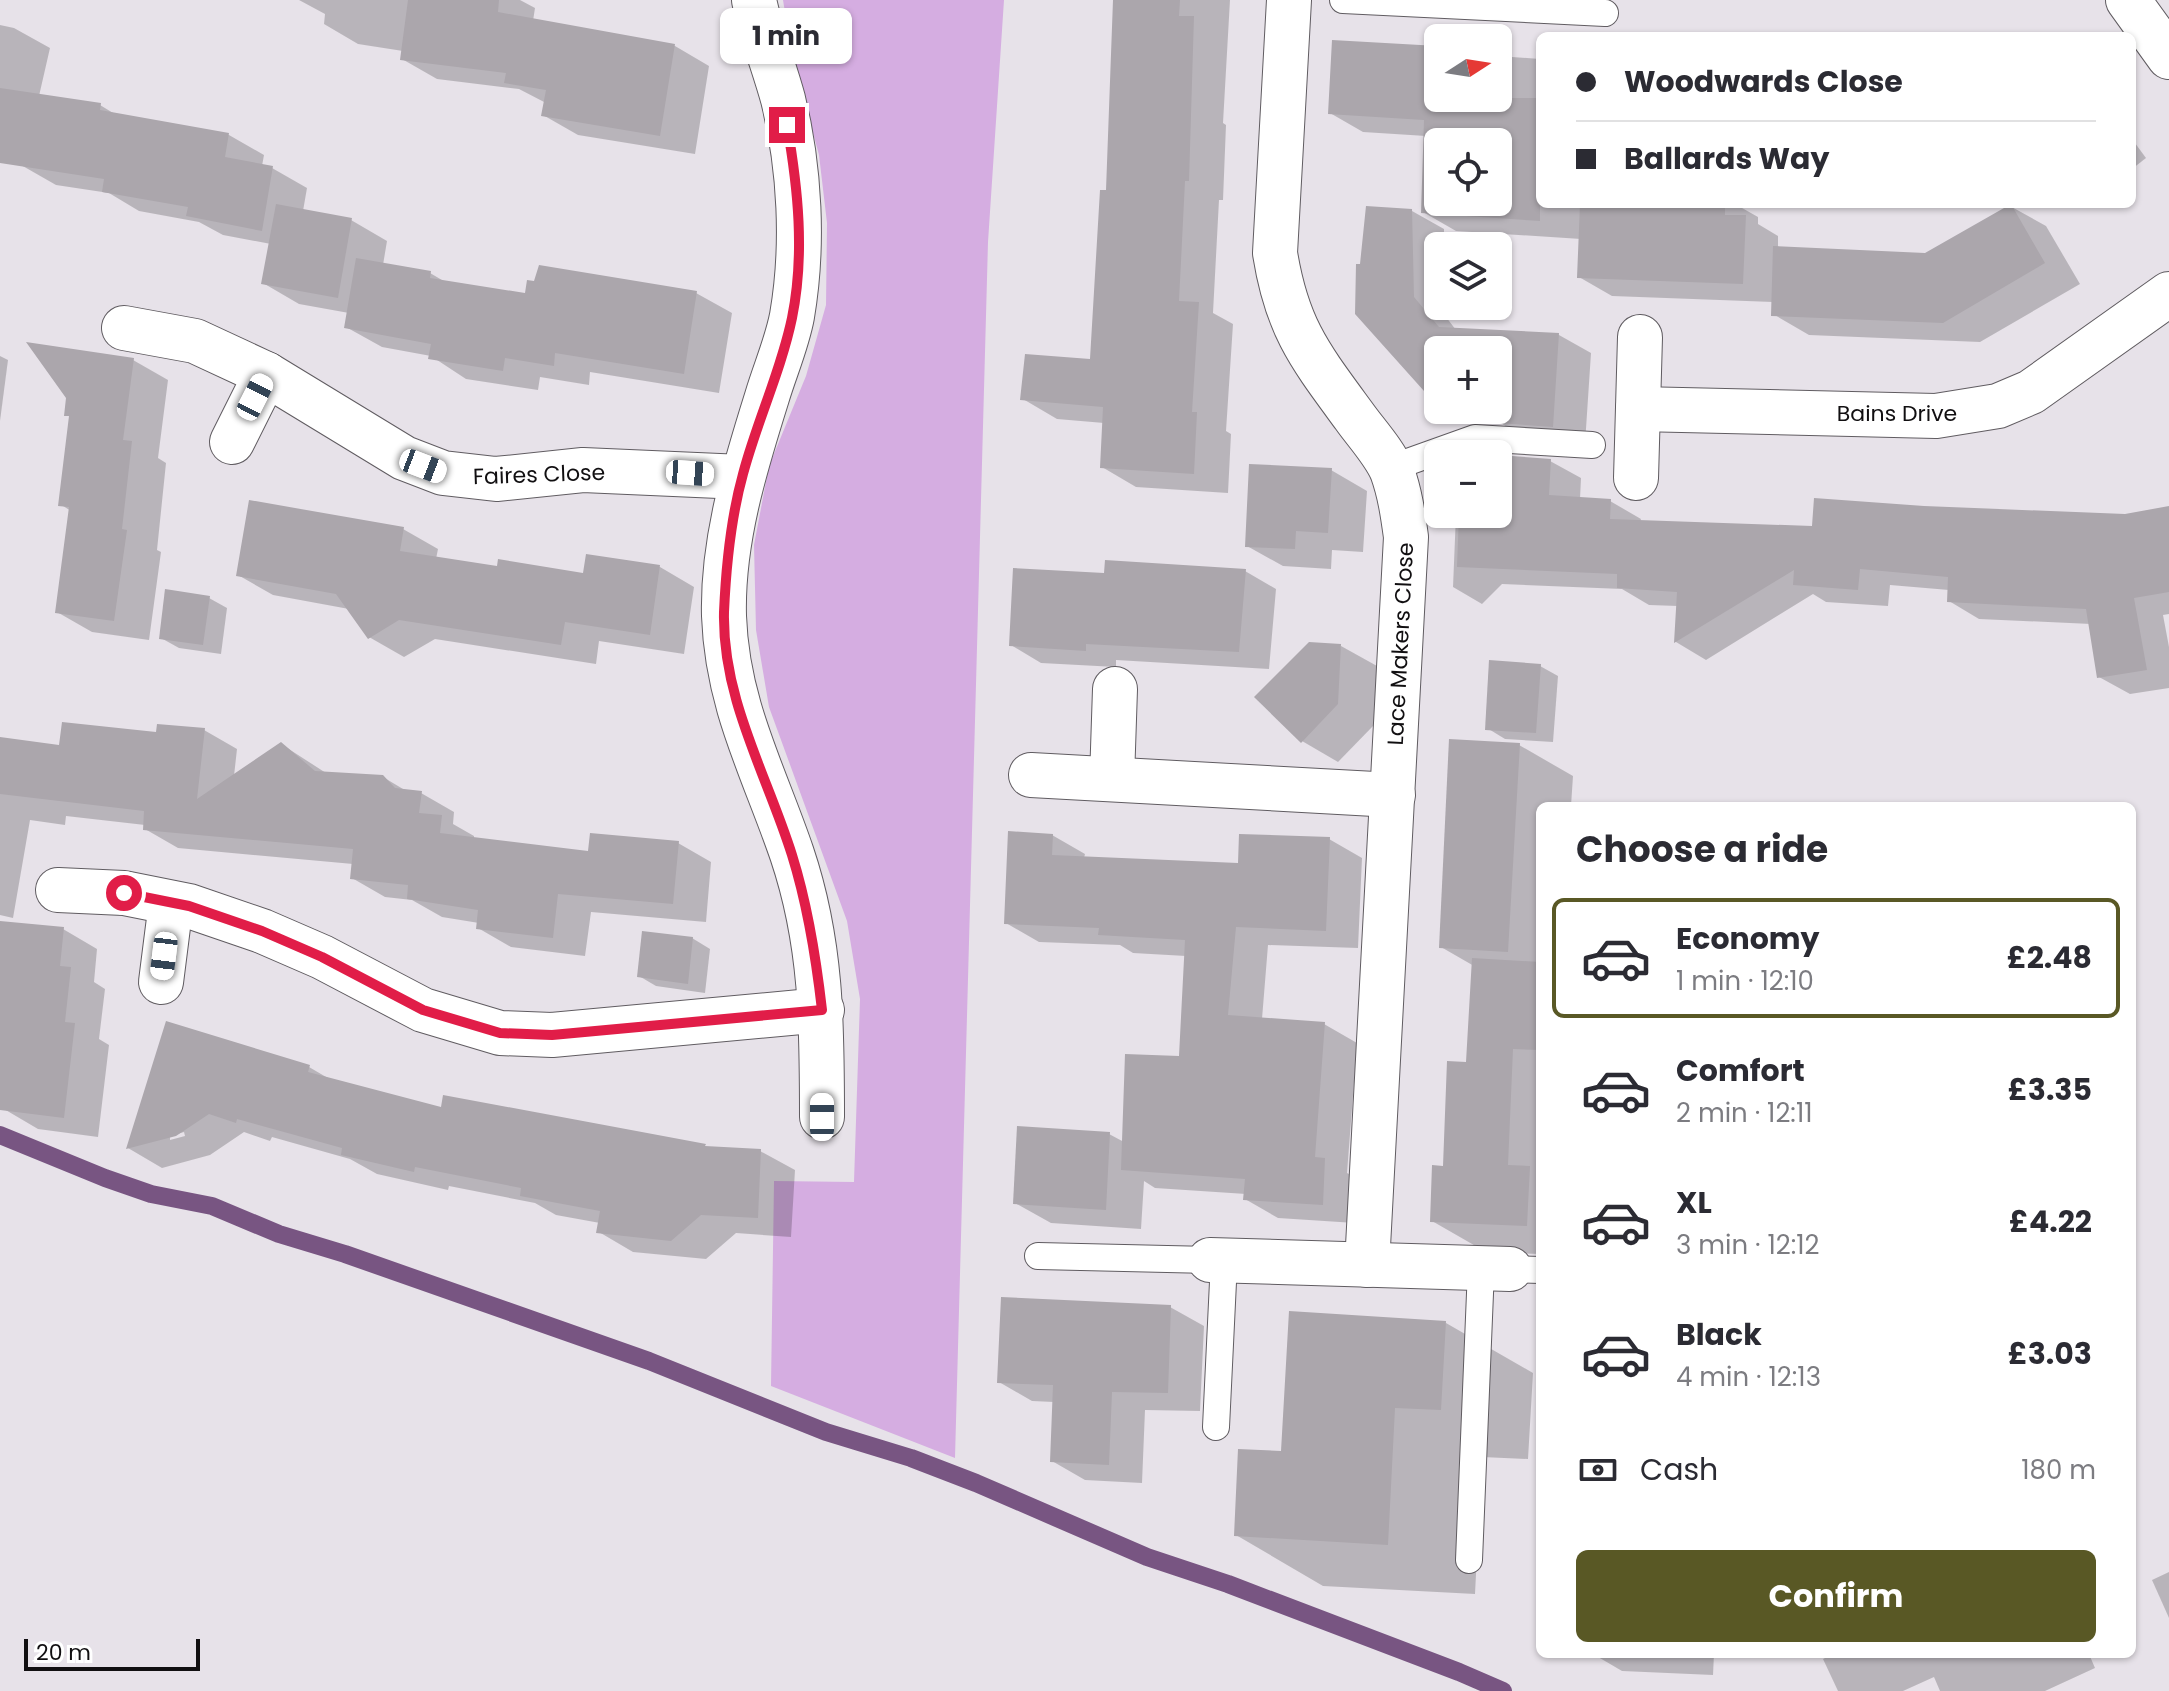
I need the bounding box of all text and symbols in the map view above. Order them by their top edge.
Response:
callout: 1 min [721,9,853,65]
text: 1 min [752,18,820,54]
north arrow [1424,24,1512,112]
map controls [1424,24,1512,528]
text: Woodwards Close [1624,60,1903,103]
route end [769,107,805,143]
button: locate [1424,128,1512,216]
text: Ballards Way [1624,137,1829,180]
button: layers [1424,232,1512,320]
button: + [1424,336,1512,424]
car [233,370,277,424]
street label: Bains Drive [1837,398,1957,429]
button: − [1424,440,1512,528]
car [396,446,450,486]
street label: Faires Close [472,457,606,492]
car [665,459,715,487]
street label: Lace Makers Close [1380,542,1421,746]
text: Choose a ride [1576,824,1828,875]
route start [106,875,142,911]
text: Economy [1676,917,1820,960]
icon: car [1580,922,1652,994]
car [149,931,179,981]
text: £2.48 [2007,936,2092,979]
text: 1 min · 12:10 [1676,963,1814,999]
text: Comfort [1676,1049,1805,1092]
icon: car [1580,1054,1652,1126]
text: £3.35 [2008,1068,2092,1111]
car [810,1093,834,1141]
text: 2 min · 12:11 [1676,1095,1813,1131]
text: XL [1676,1181,1712,1224]
icon: car [1580,1186,1652,1258]
text: £4.22 [2009,1200,2092,1243]
text: 3 min · 12:12 [1676,1227,1820,1263]
text: Black [1676,1313,1762,1356]
icon: car [1580,1318,1652,1390]
text: £3.03 [2008,1332,2092,1375]
text: 4 min · 12:13 [1676,1359,1821,1395]
icon: cash [1576,1448,1620,1492]
text: Cash [1640,1448,1718,1491]
text: 180 m [2021,1452,2096,1488]
button: Confirm [1576,1550,2096,1642]
scale bar [24,1635,200,1671]
text: 20 m [36,1637,91,1668]

